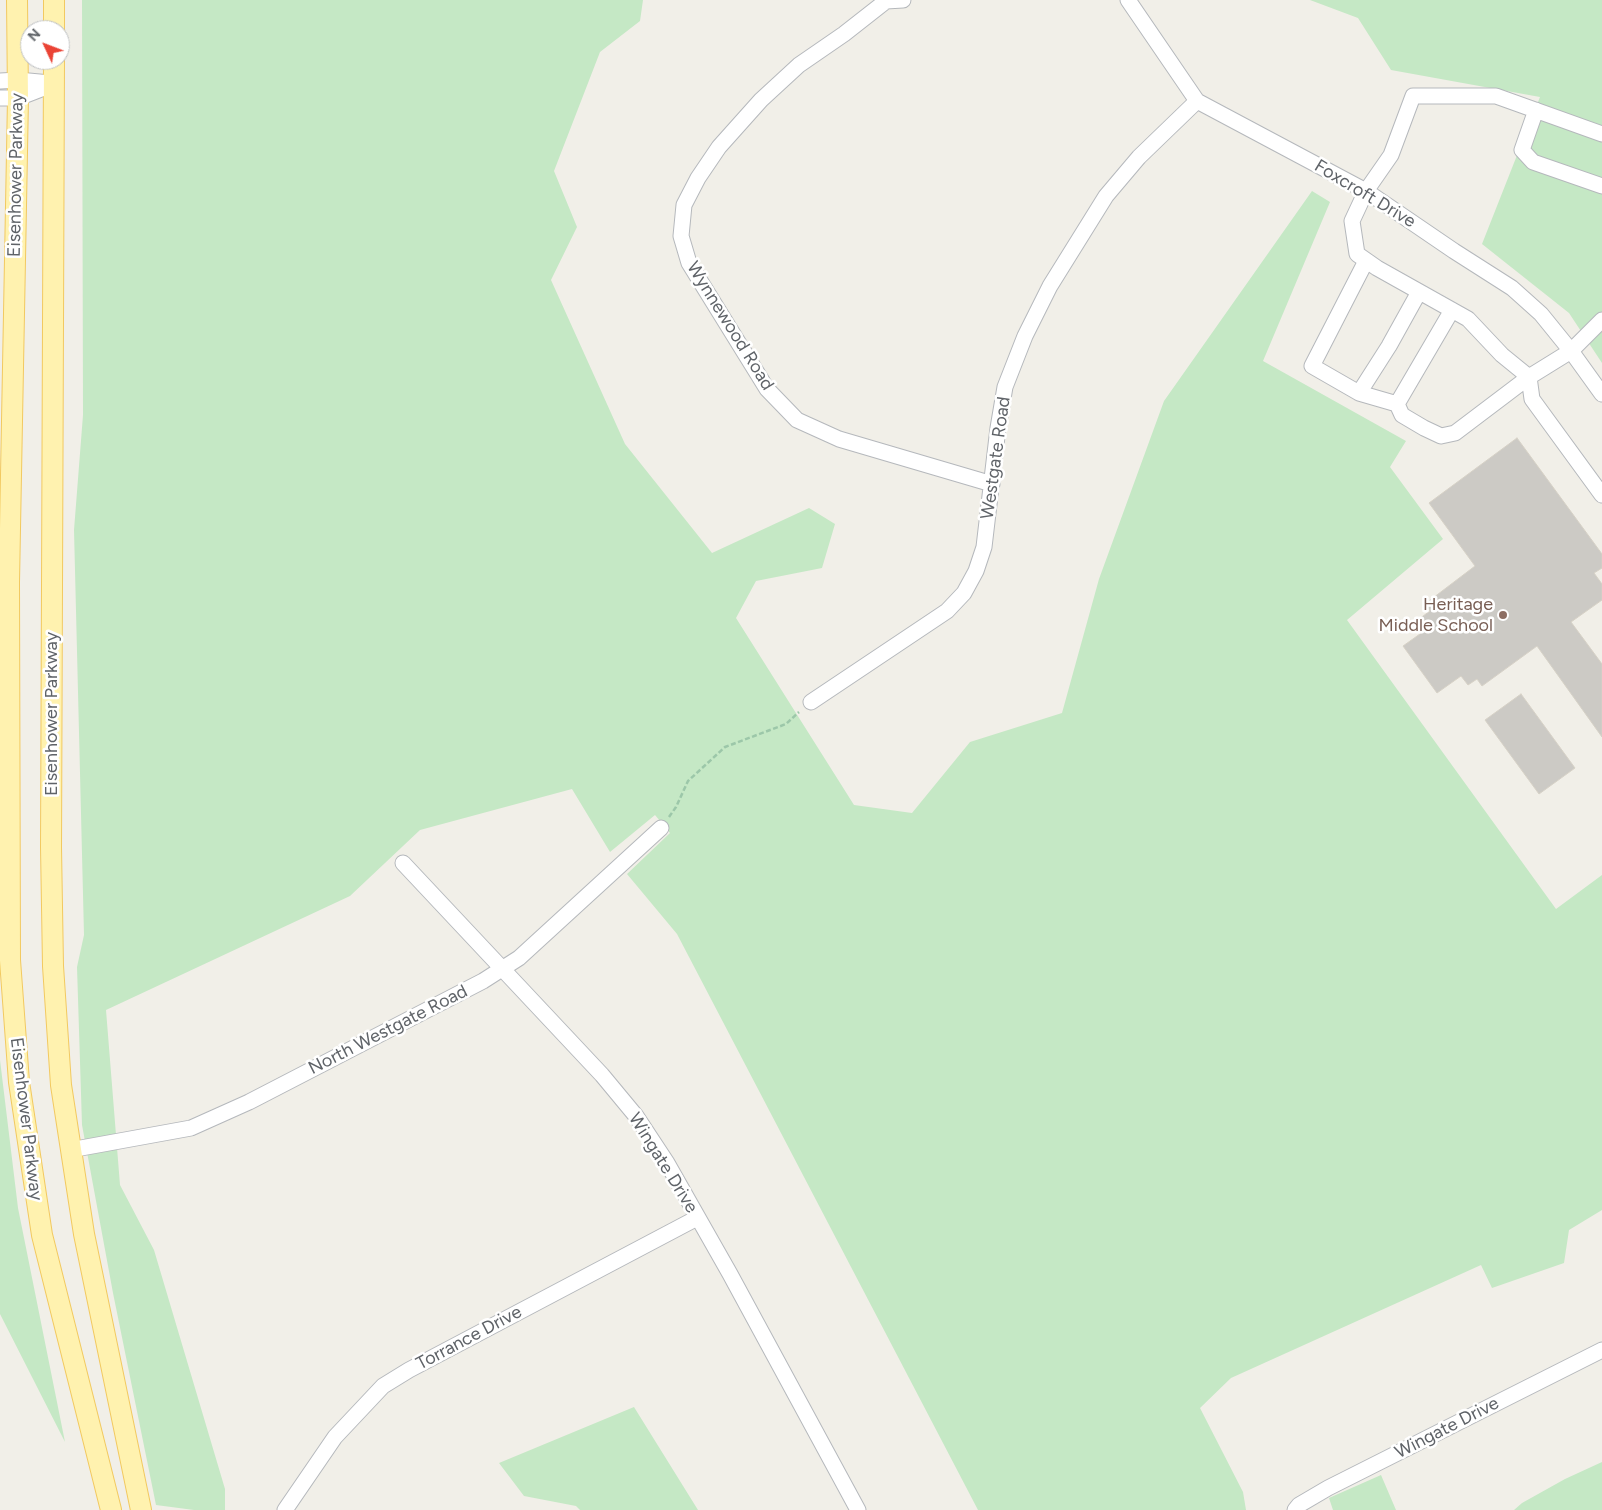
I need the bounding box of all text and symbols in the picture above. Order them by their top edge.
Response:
north arrow [20,20,70,70]
text: N [24,25,44,45]
street label: Eisenhower Parkway [4,93,28,257]
street label: Foxcroft Drive [1310,155,1420,233]
street label: Wynnewood Road [682,258,778,394]
street label: Westgate Road [977,395,1015,521]
place label: Heritage Middle School [1379,594,1493,636]
marker: Heritage Middle School [1497,609,1509,621]
street label: Eisenhower Parkway [41,632,63,796]
street label: North Westgate Road [305,981,471,1079]
street label: Eisenhower Parkway [5,1036,47,1202]
street label: Wingate Drive [624,1109,702,1217]
street label: Torrance Drive [413,1301,525,1375]
street label: Wingate Drive [1391,1393,1503,1463]

